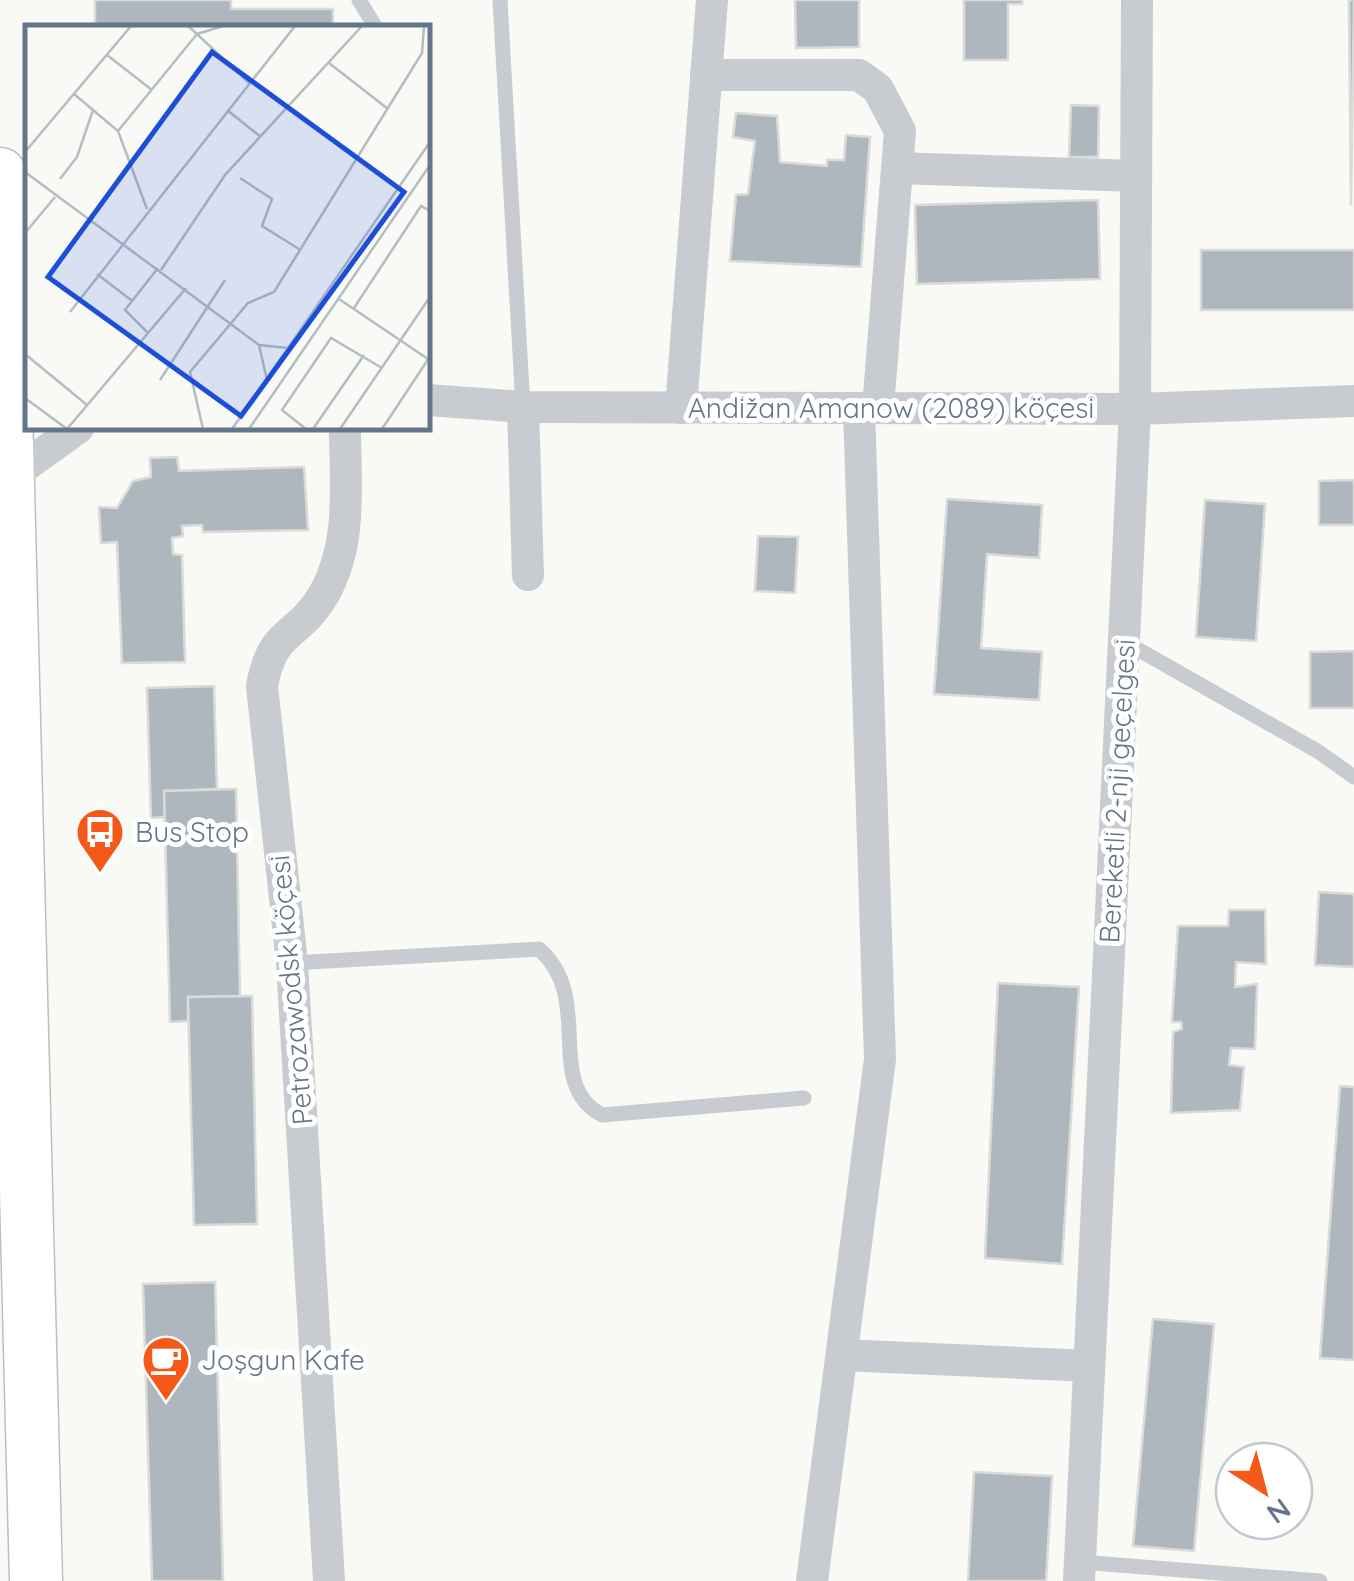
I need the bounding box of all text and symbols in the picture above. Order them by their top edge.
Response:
inset map [25,25,430,430]
street label: Andižan Amanow (2089) köçesi [688,390,1094,425]
street label: Bereketli 2-nji geçelgesi [1091,638,1142,944]
bus stop icon: Bus Stop [74,806,126,874]
place label: Bus Stop [135,814,249,849]
street label: Petrozawodsk köçesi [261,854,320,1126]
cafe icon: Joşgun Kafe [140,1334,192,1402]
place label: Joşgun Kafe [201,1342,365,1377]
north arrow [1214,1441,1314,1541]
text: N [1260,1491,1298,1532]

